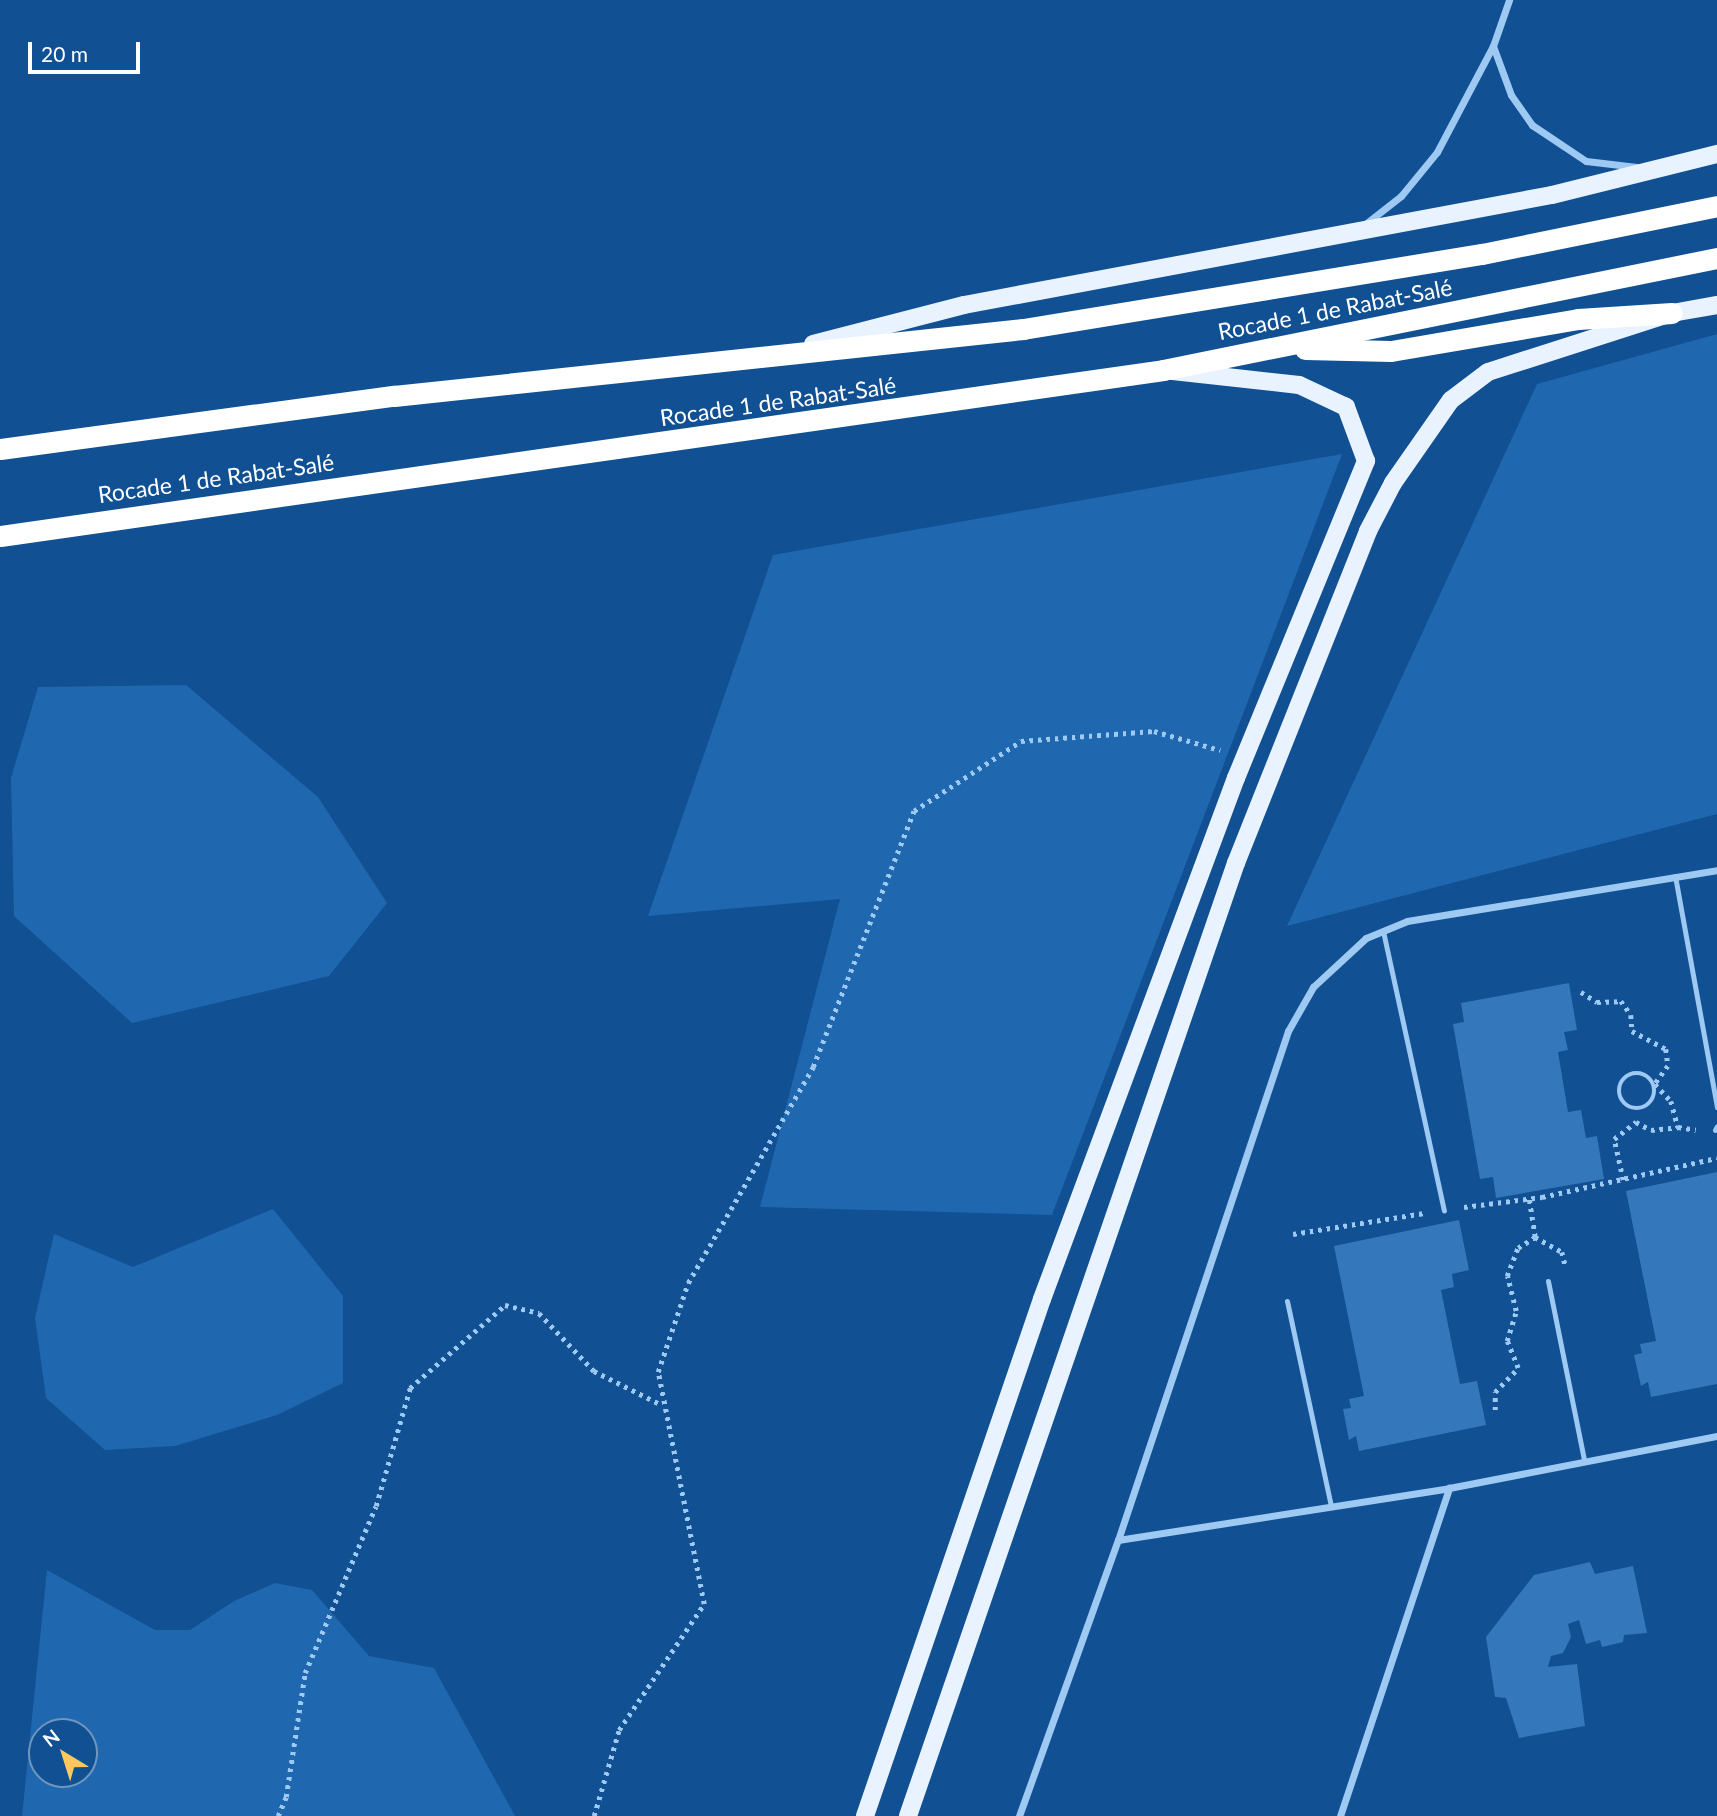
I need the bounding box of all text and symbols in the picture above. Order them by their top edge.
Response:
scale bar [32,28,144,72]
text: 20 m [41,41,88,66]
street label: Rocade 1 de Rabat-Salé [1216,273,1454,345]
street label: Rocade 1 de Rabat-Salé [658,371,898,431]
street label: Rocade 1 de Rabat-Salé [96,448,336,508]
north arrow [28,1718,98,1788]
text: N [38,1724,64,1751]

